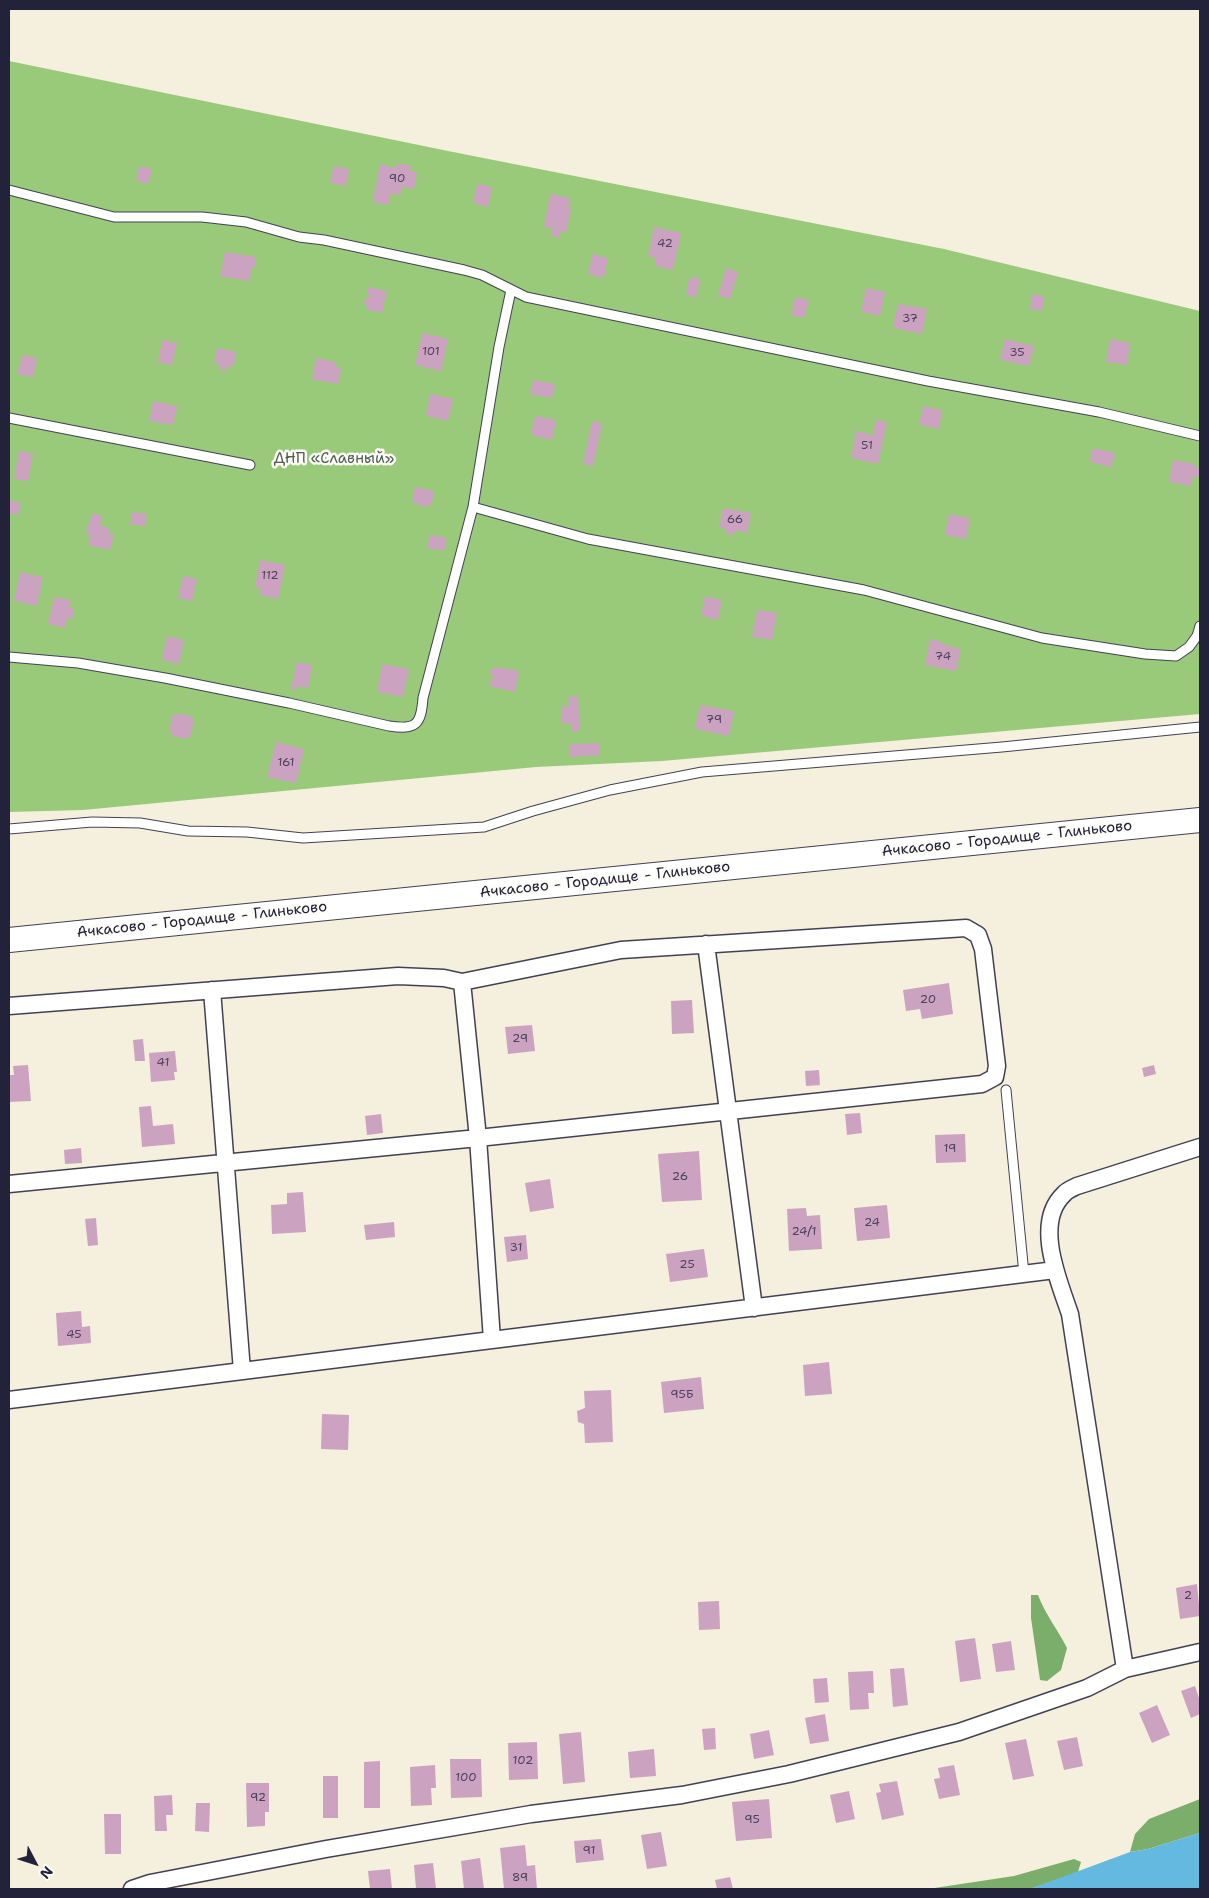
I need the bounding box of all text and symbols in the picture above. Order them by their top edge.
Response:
house number: 90 [389,172,405,186]
house number: 42 [657,237,673,251]
house number: 37 [902,312,918,326]
house number: 101 [422,345,440,359]
house number: 35 [1009,346,1025,360]
house number: 51 [861,439,873,453]
park label: ДНП «Славный» [274,450,394,468]
house number: 66 [727,513,743,527]
house number: 112 [261,569,279,583]
house number: 74 [935,650,951,664]
house number: 79 [706,713,722,727]
house number: 161 [277,756,295,770]
street label: Ачкасово - Городище - Глиньково [881,817,1133,861]
street label: Ачкасово - Городище - Глиньково [479,858,731,902]
street label: Ачкасово - Городище - Глиньково [76,898,328,942]
house number: 20 [920,993,936,1007]
house number: 29 [512,1032,528,1046]
house number: 41 [157,1056,169,1070]
house number: 19 [944,1142,956,1156]
house number: 26 [672,1170,688,1184]
house number: 24 [864,1216,880,1230]
house number: 24/1 [791,1225,817,1239]
house number: 31 [510,1241,522,1255]
house number: 25 [679,1258,695,1272]
house number: 45 [66,1328,82,1342]
house number: 95Б [670,1388,694,1402]
house number: 2 [1184,1589,1192,1603]
house number: 102 [513,1754,533,1768]
house number: 100 [455,1771,477,1785]
house number: 92 [250,1791,266,1805]
house number: 95 [744,1813,760,1827]
north arrow [10,1838,60,1888]
house number: 91 [582,1844,596,1858]
text: N [36,1863,57,1883]
house number: 89 [512,1871,528,1885]

